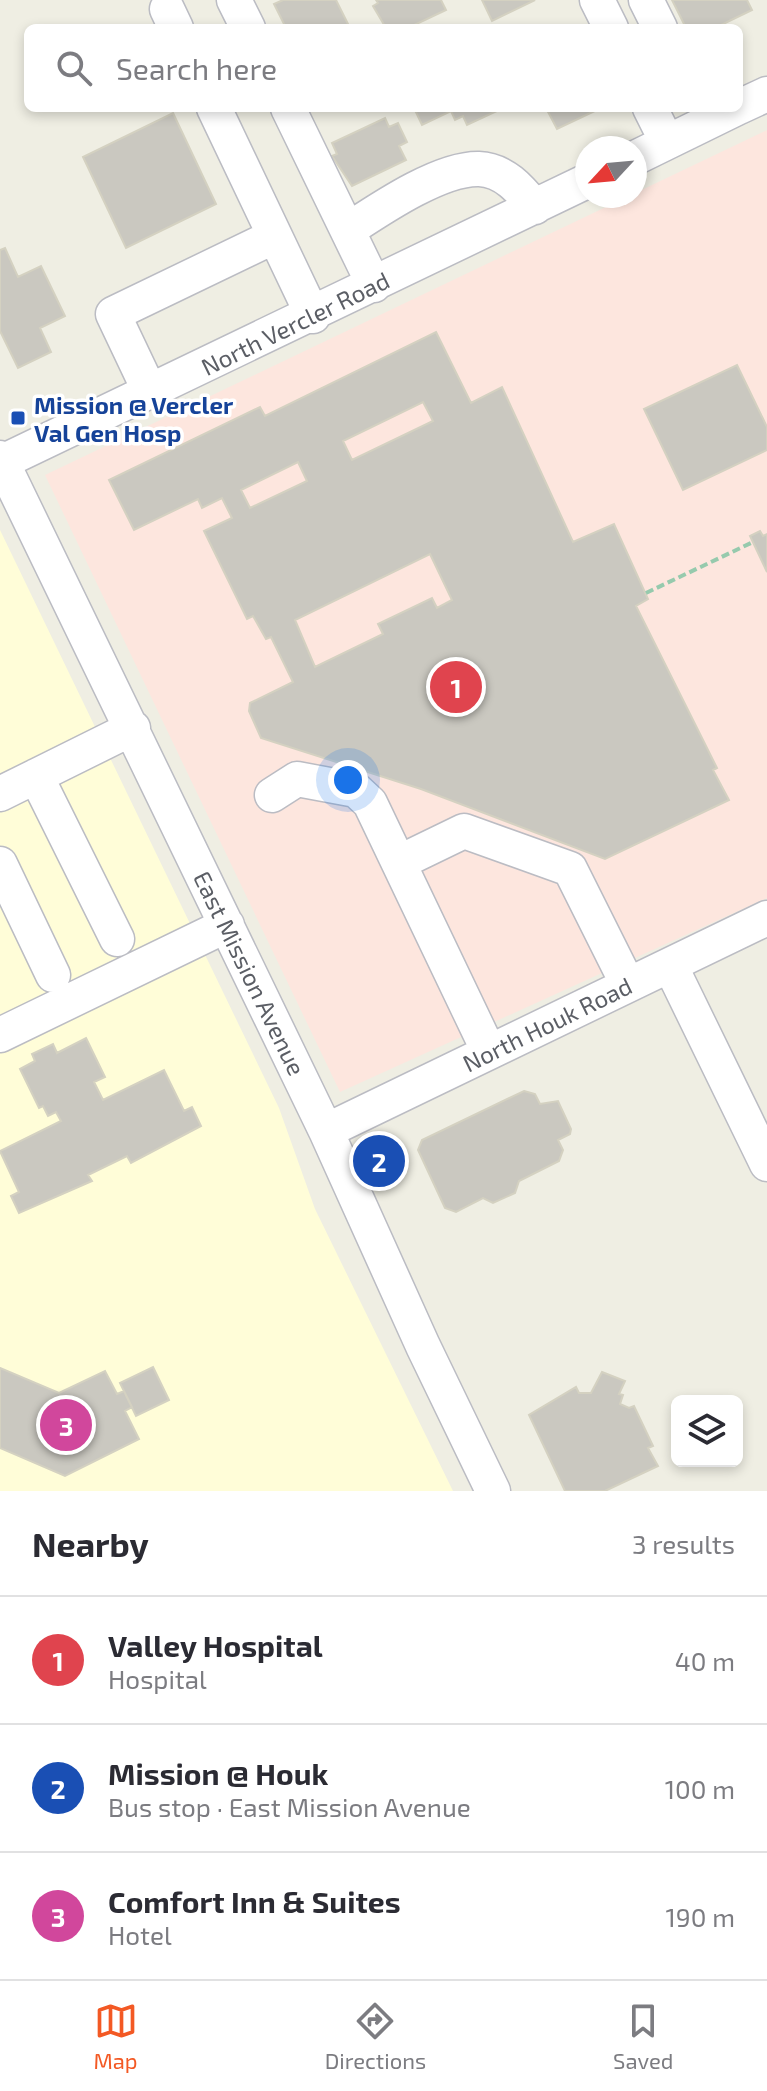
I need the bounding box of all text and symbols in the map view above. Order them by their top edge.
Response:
search box [24,24,743,112]
icon: search [52,46,96,90]
text: Search here [116,50,277,86]
north arrow [575,136,647,208]
street label: North Vercler Road [196,265,394,381]
place label: Mission @ Vercler Val Gen Hosp [34,390,234,447]
marker: Mission @ Vercler Val Gen Hosp [9,409,27,427]
pin: 1 [430,657,482,717]
your location [328,760,368,800]
street label: East Mission Avenue [188,866,312,1080]
street label: North Houk Road [458,971,636,1077]
pin: 2 [353,1131,405,1191]
pin: 3 [40,1395,92,1455]
map controls [671,1395,743,1467]
button: layers [671,1395,743,1467]
text: Nearby [32,1523,149,1564]
text: 3 results [632,1528,735,1559]
text: Valley Hospital [108,1627,323,1663]
text: 1 [52,1645,64,1676]
text: 40 m [675,1645,735,1676]
text: Hospital [108,1663,207,1694]
text: Mission @ Houk [108,1755,328,1791]
text: 2 [50,1773,66,1804]
text: 100 m [665,1773,735,1804]
text: Bus stop · East Mission Avenue [108,1791,471,1822]
text: Comfort Inn & Suites [108,1883,401,1919]
text: 3 [51,1901,65,1932]
text: 190 m [666,1901,735,1932]
text: Hotel [108,1919,172,1950]
tab: Map [94,1999,138,2073]
tab: Directions [325,1999,426,2073]
tab: Saved [613,1999,673,2073]

